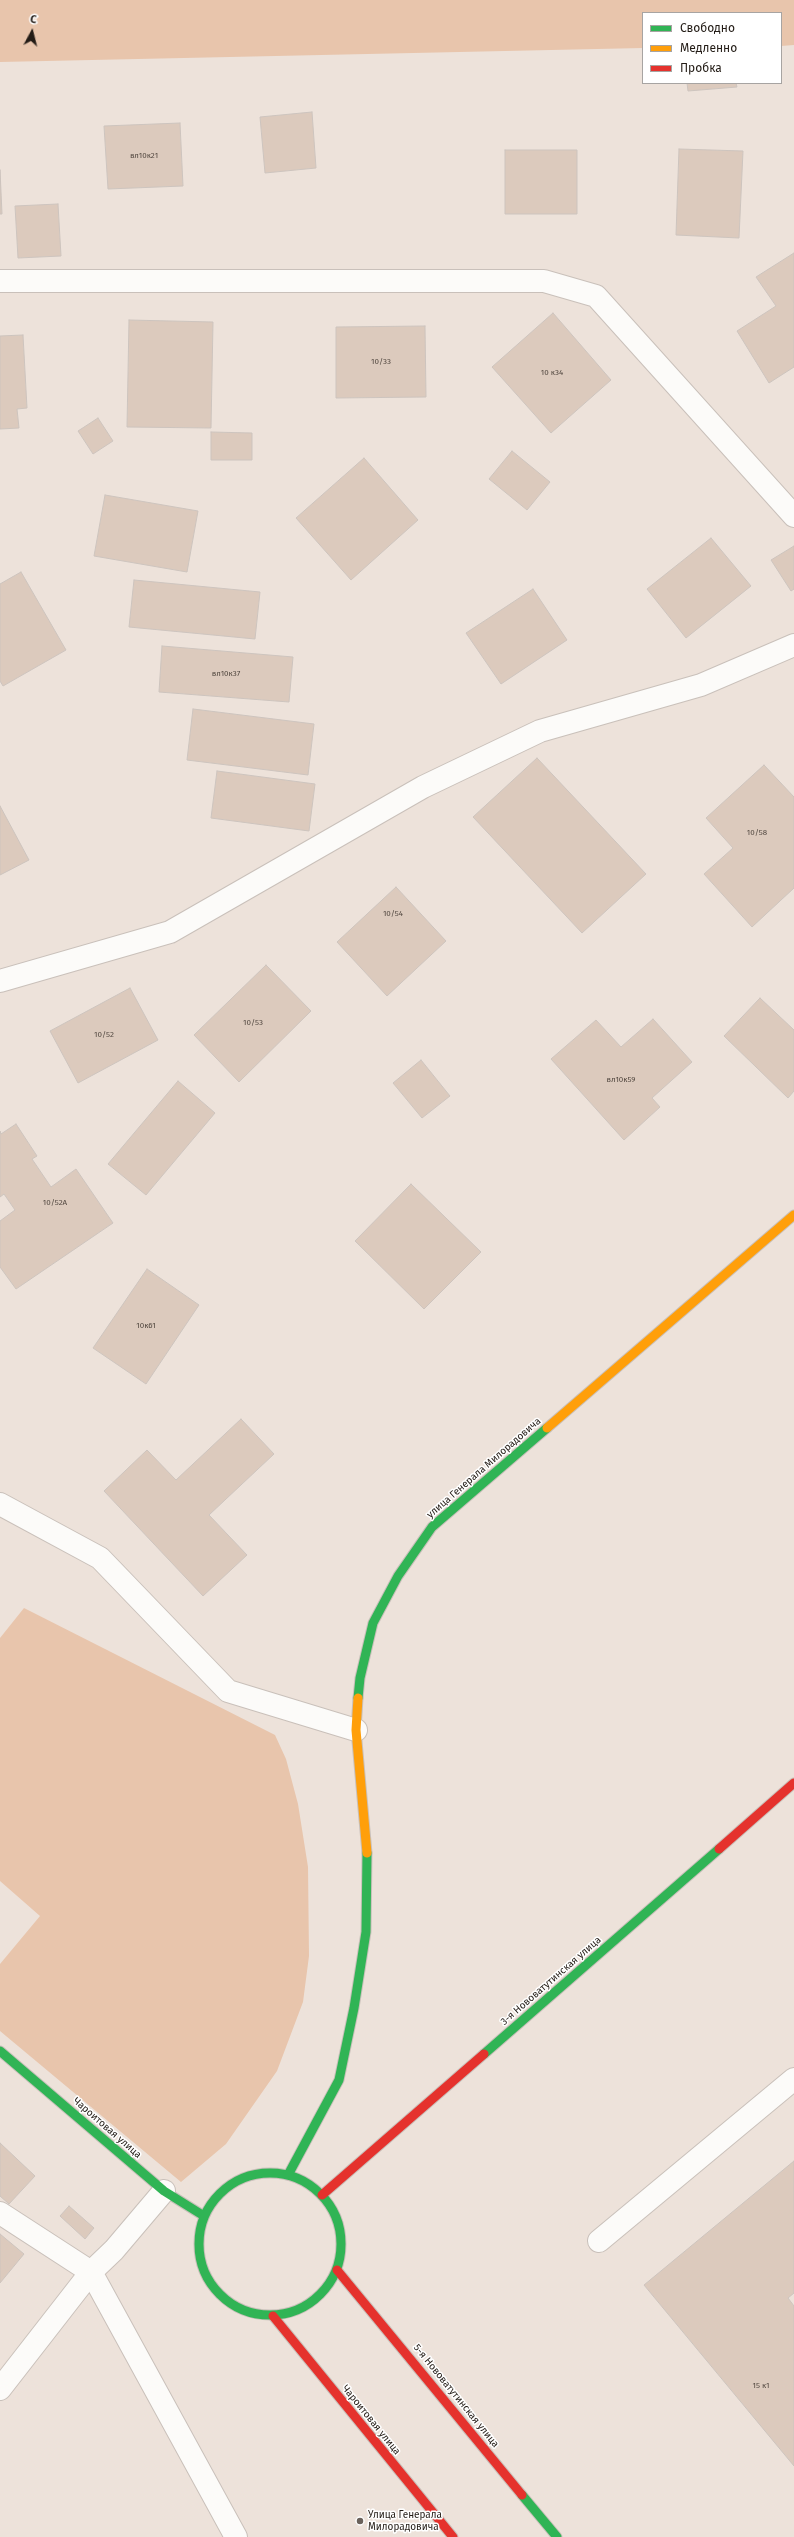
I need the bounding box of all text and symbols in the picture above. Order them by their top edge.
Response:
north arrow [12,12,52,52]
legend [642,12,782,84]
text: С [30,13,37,26]
text: Свободно [680,21,735,35]
text: Медленно [680,41,737,55]
text: Пробка [680,61,722,75]
house number: вл10к21 [130,151,158,161]
house number: 10/33 [371,357,391,367]
house number: 10 к34 [541,368,563,378]
house number: вл10к37 [212,669,240,679]
house number: 10/58 [747,828,767,838]
house number: 10/54 [383,909,403,919]
house number: 10/53 [243,1018,263,1028]
house number: 10/52 [94,1030,114,1040]
house number: вл10к59 [607,1075,635,1085]
house number: 10/52А [43,1198,67,1208]
house number: 10к61 [136,1321,156,1331]
street label: улица Генерала Милорадовича [425,1415,543,1521]
street label: 3-я Нововатутинская улица [498,1934,604,2028]
street label: Чароитовая улица [70,2095,144,2161]
street label: 5-я Нововатутинская улица [411,2342,501,2450]
house number: 15 к1 [752,2381,770,2391]
street label: Чароитовая улица [339,2383,403,2457]
place label: Улица Генерала Милорадовича [368,2509,442,2532]
marker: Улица Генерала Милорадовича [355,2516,365,2526]

